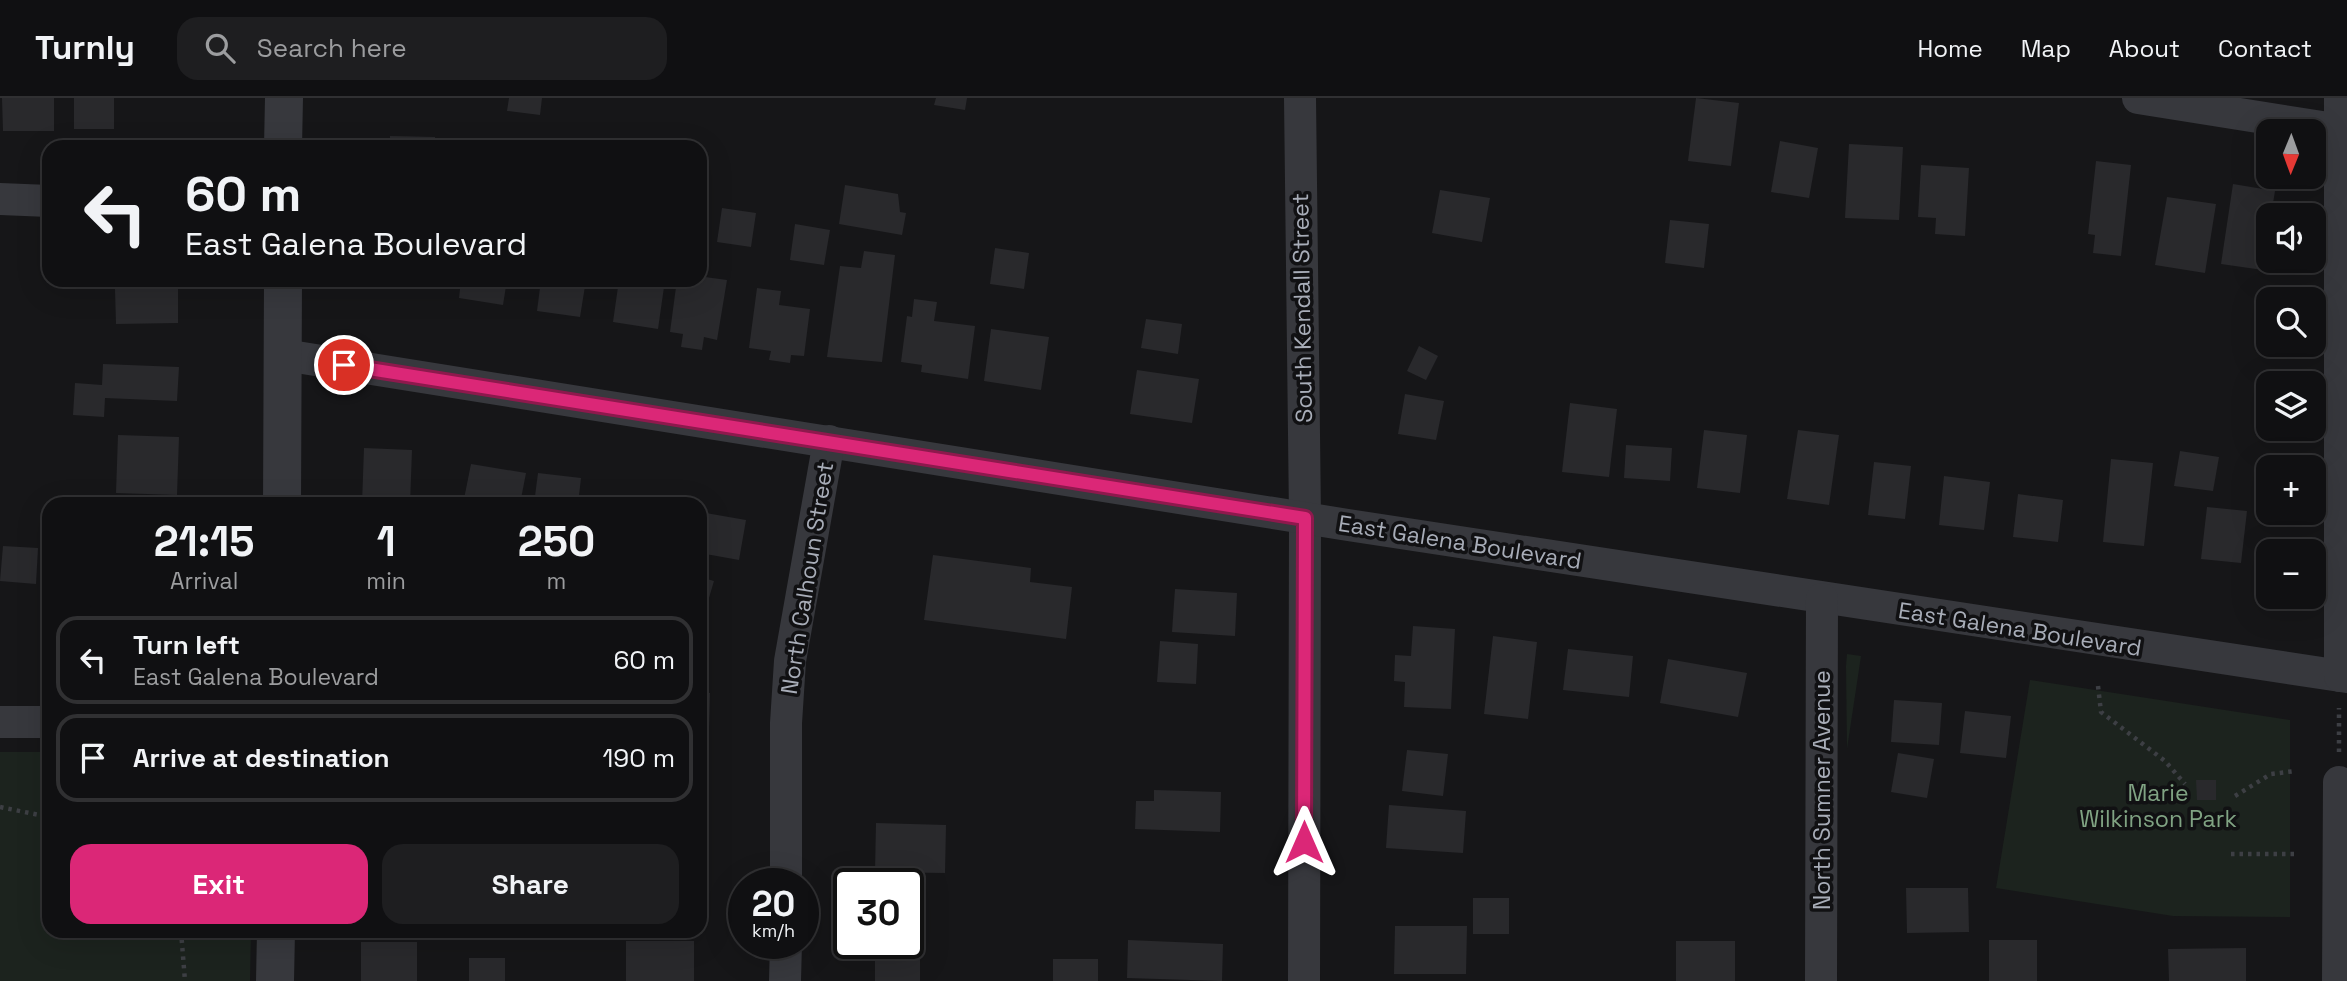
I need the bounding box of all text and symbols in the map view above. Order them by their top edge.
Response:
search box [177,17,667,80]
text: Turnly [35,27,135,69]
icon: search [201,29,239,67]
text: Search here [257,31,407,65]
text: Home [1917,33,1983,64]
text: Map [2021,33,2071,64]
text: About [2109,33,2180,64]
text: Contact [2218,33,2312,64]
north arrow [2256,119,2326,189]
map controls [2256,119,2326,609]
text: 60 m [185,163,301,225]
icon: left [70,168,161,259]
street label: South Kendall Street [1285,193,1319,423]
button: sound [2256,203,2326,273]
text: East Galena Boulevard [185,224,527,264]
button: search [2256,287,2326,357]
pin [314,335,374,395]
icon: arrive [325,346,363,384]
button: layers [2256,371,2326,441]
button: + [2256,455,2326,525]
street label: North Calhoun Street [774,460,840,696]
street label: East Galena Boulevard [1336,508,1584,576]
text: 21:15 [154,515,255,568]
text: 1 [377,515,396,568]
text: 250 [518,515,595,568]
button: − [2256,539,2326,609]
text: Arrival [170,566,238,596]
text: min [366,566,406,596]
text: m [547,566,566,596]
street label: East Galena Boulevard [1896,595,2144,663]
text: Turn left [133,628,240,662]
icon: left [74,641,112,679]
text: 60 m [613,643,675,677]
text: East Galena Boulevard [133,662,379,692]
street label: North Sumner Avenue [1807,670,1837,910]
icon: arrive [74,739,112,777]
text: Arrive at destination [133,741,390,775]
text: 190 m [603,741,675,775]
park label: Marie Wilkinson Park [2079,778,2237,834]
position arrow [1267,805,1341,879]
button: Exit [70,844,368,924]
button: Share [382,844,679,924]
speed limit sign: 30 [833,868,924,959]
text: 20 [752,882,795,926]
text: km/h [752,919,795,942]

